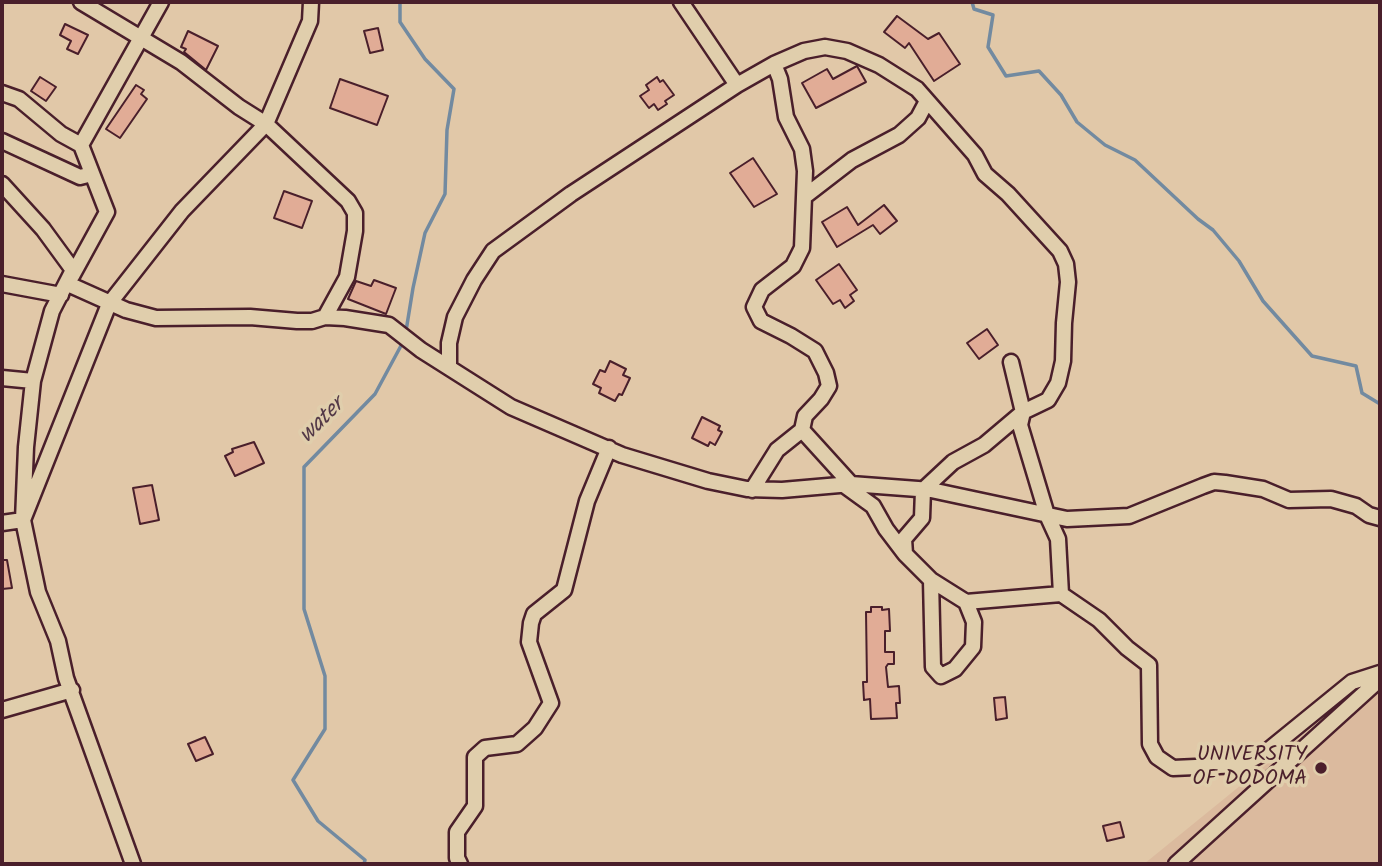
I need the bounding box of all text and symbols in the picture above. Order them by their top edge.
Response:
water label: water [294,393,352,451]
place label: UNIVERSITY OF DODOMA [1193,743,1307,793]
marker: UNIVERSITY OF DODOMA [1313,760,1329,776]

